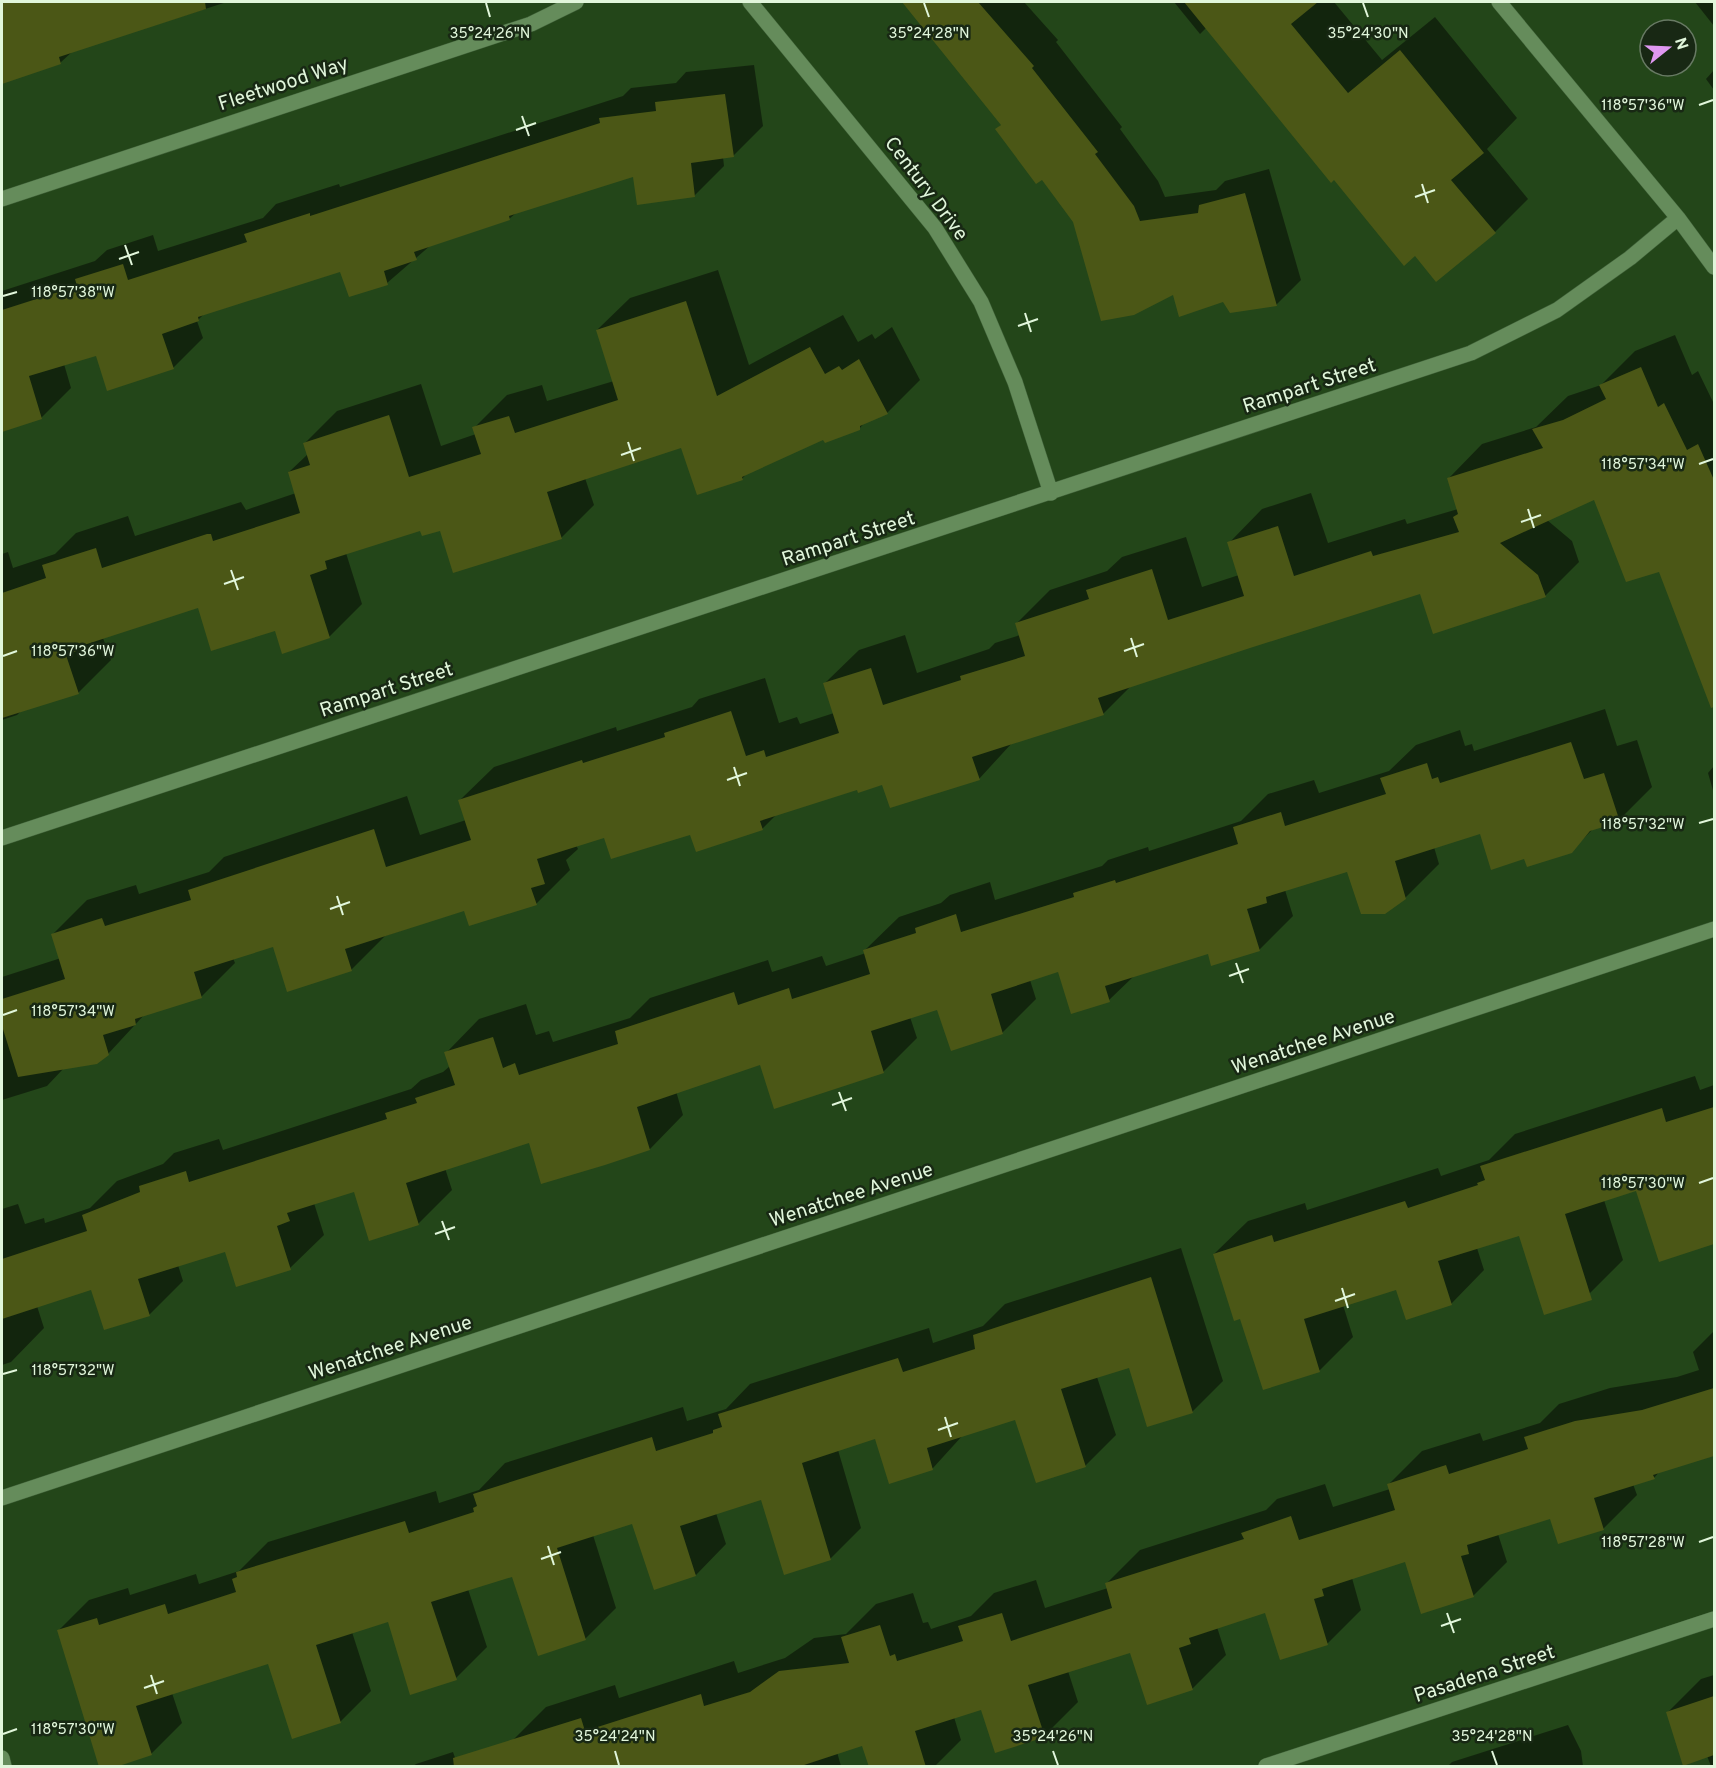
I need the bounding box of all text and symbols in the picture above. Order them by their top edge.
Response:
north arrow [1638,18,1698,78]
text: 35°24'26"N [450,25,530,44]
text: 35°24'28"N [888,25,970,44]
text: 35°24'30"N [1327,25,1409,44]
text: N [1669,35,1692,53]
street label: Fleetwood Way [215,52,352,118]
text: 118°57'36"W [1601,97,1685,116]
street label: Century Drive [878,132,973,247]
text: 118°57'38"W [31,284,115,303]
street label: Rampart Street [1240,353,1380,421]
text: 118°57'34"W [1601,456,1685,475]
street label: Rampart Street [779,506,919,574]
text: 118°57'36"W [31,643,115,662]
street label: Rampart Street [317,657,457,725]
text: 118°57'32"W [1601,816,1685,835]
text: 118°57'34"W [31,1003,115,1022]
street label: Wenatchee Avenue [1229,1004,1399,1082]
street label: Wenatchee Avenue [767,1157,937,1235]
text: 118°57'30"W [1601,1175,1685,1194]
street label: Wenatchee Avenue [306,1310,476,1388]
text: 118°57'32"W [31,1362,115,1381]
text: 118°57'28"W [1601,1534,1685,1553]
street label: Pasadena Street [1411,1640,1558,1710]
text: 118°57'30"W [31,1721,115,1740]
text: 35°24'24"N [574,1728,656,1747]
text: 35°24'26"N [1013,1728,1093,1747]
text: 35°24'28"N [1451,1728,1533,1747]

